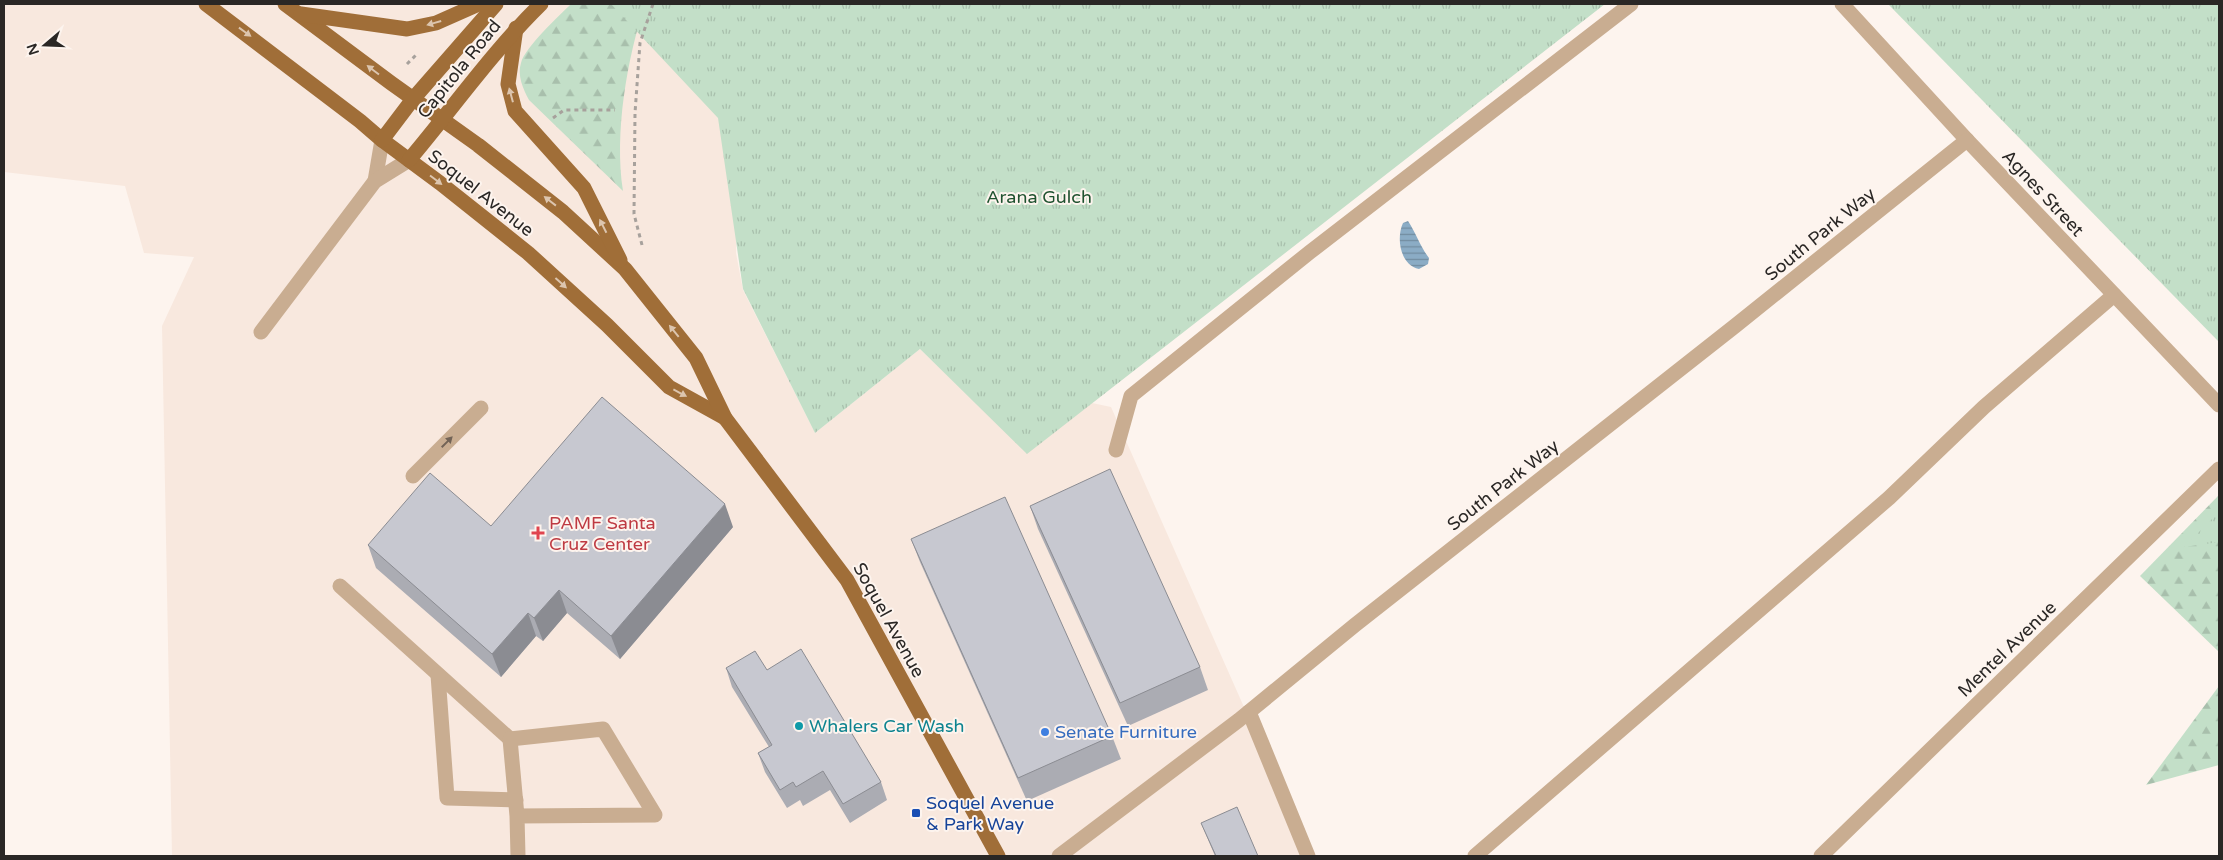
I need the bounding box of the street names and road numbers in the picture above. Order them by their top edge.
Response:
street label: Capitola Road [412,15,506,123]
street label: Soquel Avenue [424,145,538,241]
street label: Agnes Street [1997,145,2089,241]
street label: South Park Way [1760,183,1880,285]
street label: South Park Way [1443,434,1564,535]
street label: Soquel Avenue [848,559,930,681]
street label: Mentel Avenue [1953,596,2061,702]

